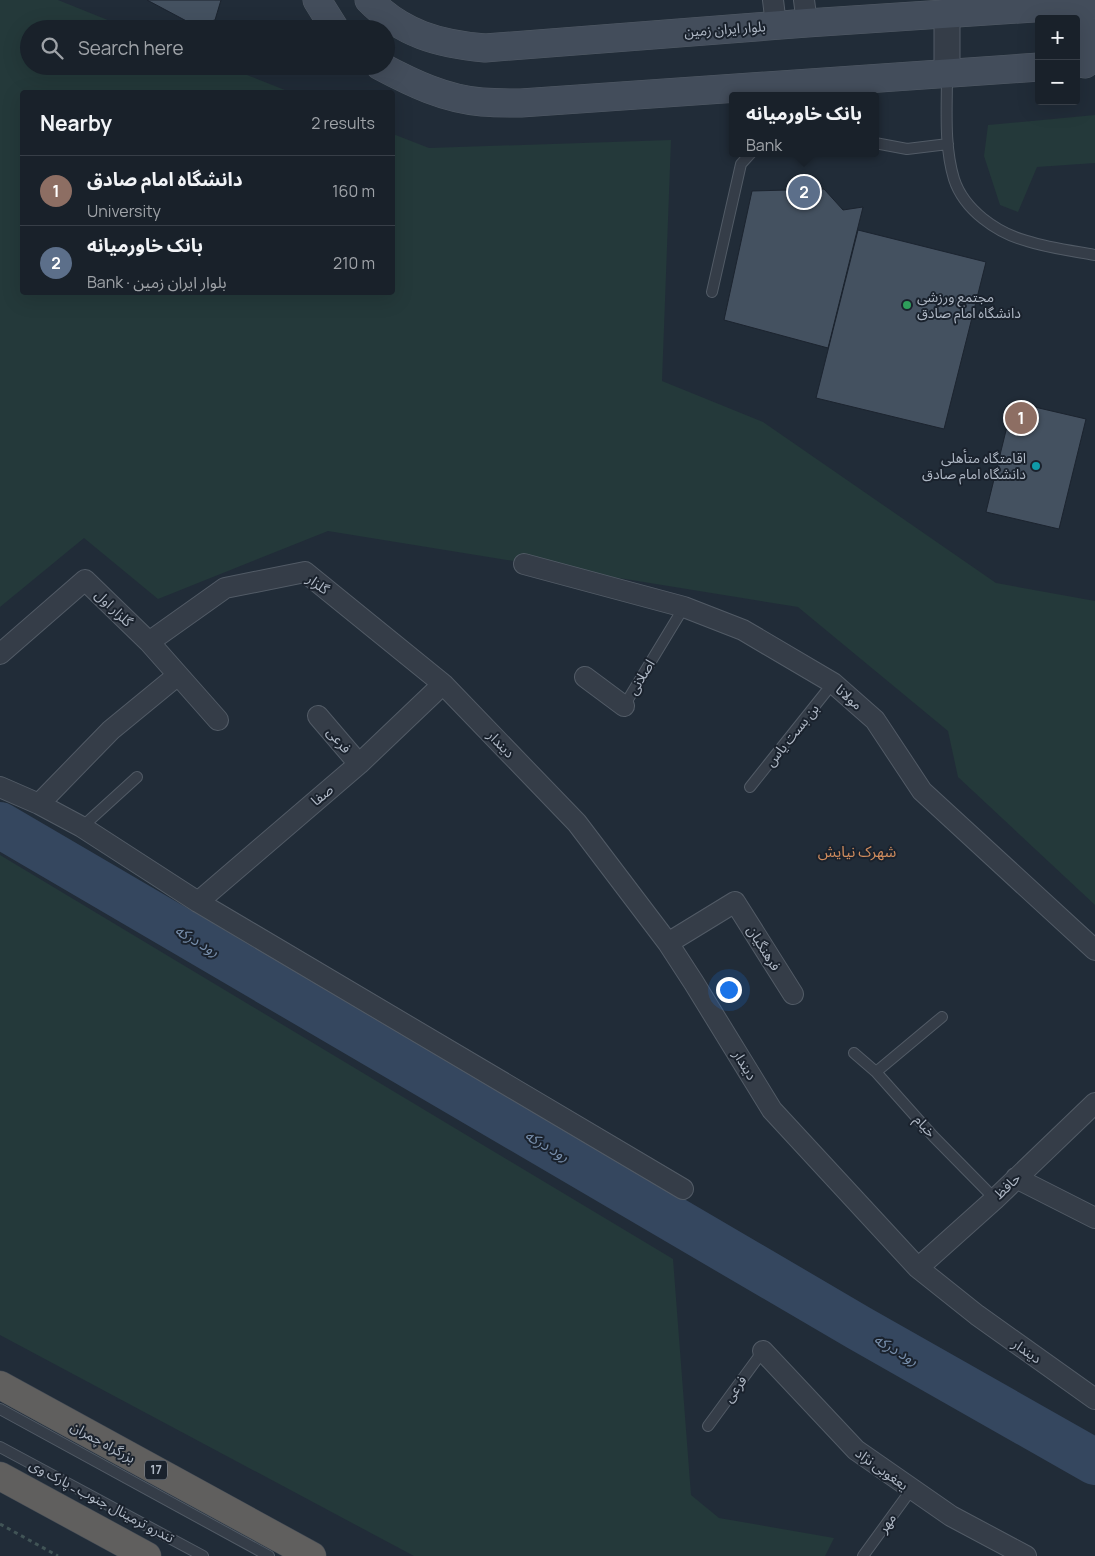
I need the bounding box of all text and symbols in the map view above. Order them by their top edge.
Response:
map controls [1035,15,1080,105]
button: + [1035,15,1080,60]
street label: بلوار ایران زمین [684,16,767,41]
search box [20,20,395,75]
icon: search [38,34,66,62]
text: Search here [78,35,184,61]
button: − [1035,60,1080,105]
popup [729,92,879,157]
text: بانک خاورمیانه [746,100,862,126]
text: Nearby [40,109,112,137]
text: 2 results [311,112,375,134]
text: Bank [746,134,782,156]
text: دانشگاه امام صادق [87,166,243,192]
pin: 2 [788,173,820,211]
text: 1 [52,180,60,202]
text: 160 m [332,180,375,202]
text: University [87,200,161,222]
text: بانک خاورمیانه [87,232,203,258]
text: 2 [51,252,61,274]
text: 210 m [333,252,375,274]
text: Bank · بلوار ایران زمین [87,271,226,293]
place label: مجتمع ورزشی دانشگاه امام صادق [917,287,1021,324]
marker: مجتمع ورزشی دانشگاه امام صادق [901,299,913,311]
pin: 1 [1005,399,1037,437]
place label: اقامتگاه متأهلی دانشگاه امام صادق [922,448,1026,485]
marker: اقامتگاه متأهلی دانشگاه امام صادق [1030,460,1042,472]
street label: گلزار [302,568,334,598]
street label: گلزار اول [91,585,138,631]
street label: اصلانی [623,655,659,698]
street label: مولانا [832,680,867,714]
street label: بن بست یاس [760,699,823,770]
street label: فرعی [323,723,356,757]
street label: دیندار [483,725,519,762]
street label: صفا [307,779,337,810]
district label: شهرک نیایش [818,841,896,862]
water label: رود درکه [171,919,224,962]
street label: فرهنگیان [743,921,786,974]
your location [716,977,742,1003]
street label: دیندار [729,1045,762,1083]
street label: خیام [909,1110,941,1142]
water label: رود درکه [521,1124,574,1167]
street label: حافظ [989,1168,1024,1203]
water label: رود درکه [870,1328,923,1371]
street label: دیندار [1008,1333,1046,1368]
street label: فرعی [718,1371,751,1406]
street label: بزرگراه چمران [67,1416,139,1468]
street label: یعغوبی نژاد [852,1443,913,1494]
street label: تندرو ترمینال جنوب ـ پارک وی [26,1454,178,1548]
road number: 17 [145,1460,167,1480]
street label: مهر [872,1509,900,1537]

